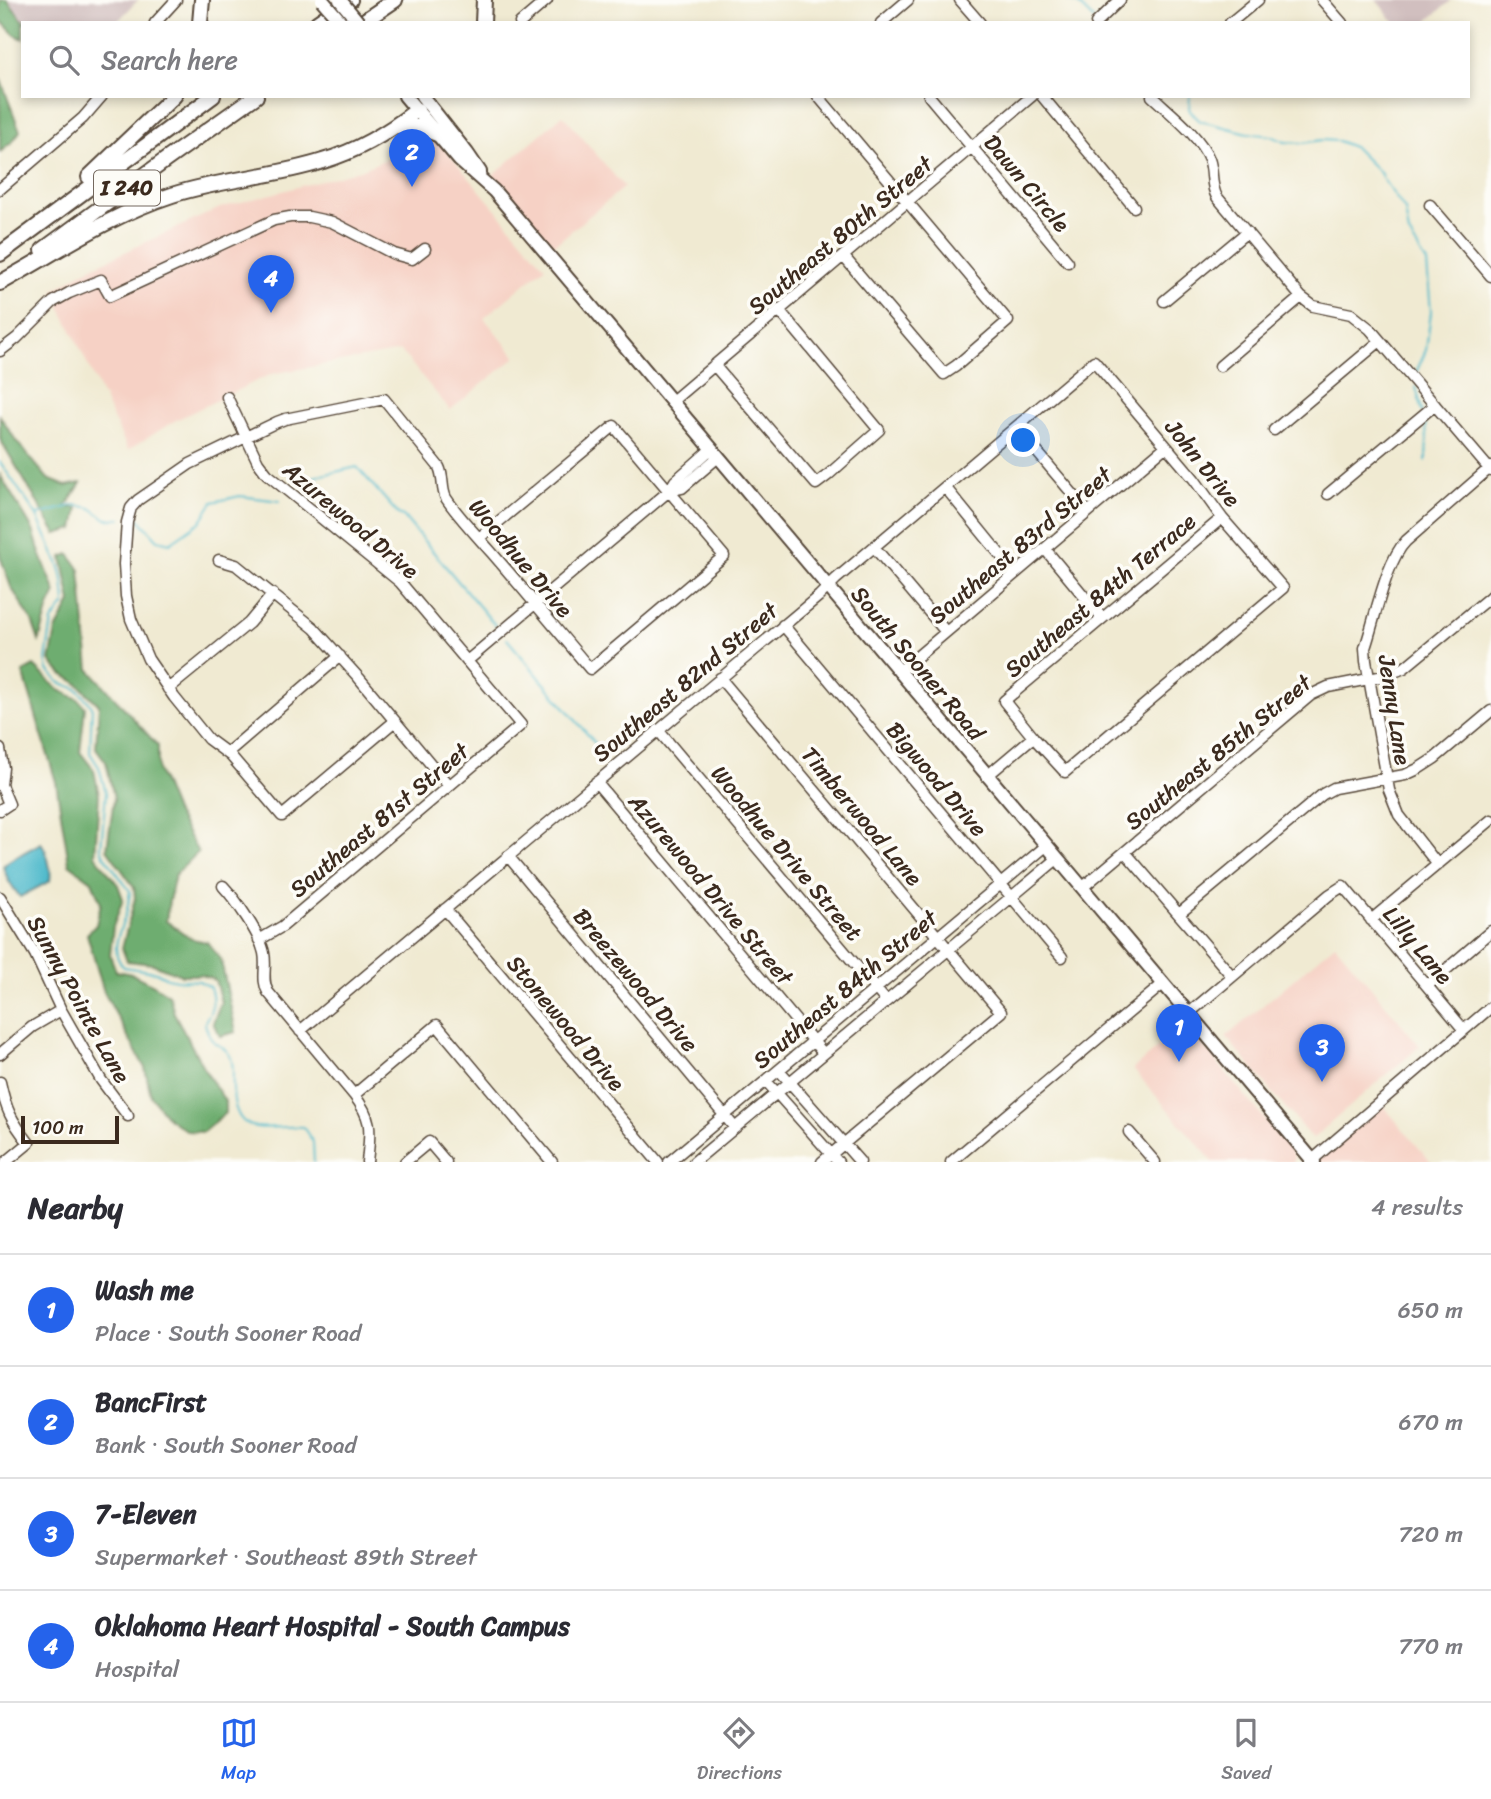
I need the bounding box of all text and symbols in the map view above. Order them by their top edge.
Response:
search box [21,21,1470,98]
text: Search here [101,37,238,83]
icon: search [45,41,83,79]
street label: Dawn Circle [973,125,1081,242]
pin: 2 [389,129,435,187]
street label: Southeast 80th Street [738,144,944,326]
road number: I 240 [94,170,160,206]
pin: 4 [248,255,294,313]
street label: John Drive [1153,409,1251,517]
your location [1006,423,1040,457]
street label: Azurewood Drive [272,450,428,590]
street label: Southeast 83rd Street [919,455,1123,635]
street label: Woodhue Drive [458,489,583,628]
street label: Southeast 84th Terrace [995,502,1206,688]
street label: South Sooner Road [840,576,996,752]
street label: Southeast 82nd Street [583,591,789,773]
street label: Jenny Lane [1365,651,1423,768]
street label: Southeast 85th Street [1115,663,1323,841]
street label: Bigwood Drive [875,712,998,847]
street label: Southeast 81st Street [280,731,480,908]
street label: Timberwood Lane [790,737,933,896]
street label: Woodhue Drive Street [700,756,873,951]
street label: Azurewood Drive Street [617,783,805,996]
street label: Lilly Lane [1372,896,1463,994]
street label: Southeast 84th Street [743,898,949,1080]
street label: Breezewood Drive [562,899,709,1062]
street label: Sunny Pointe Lane [15,908,142,1091]
street label: Stonewood Drive [496,945,636,1101]
pin: 1 [1156,1004,1202,1062]
pin: 3 [1299,1024,1345,1082]
text: 100 m [32,1111,84,1144]
scale bar [21,1113,119,1145]
text: Nearby [28,1181,123,1235]
text: 4 results [1371,1187,1463,1228]
text: Wash me [95,1267,194,1313]
text: 1 [46,1290,56,1331]
text: 650 m [1398,1290,1463,1331]
text: Place · South Sooner Road [95,1313,361,1354]
text: BancFirst [95,1379,207,1425]
text: 2 [44,1402,58,1443]
text: 670 m [1399,1402,1463,1443]
text: Bank · South Sooner Road [95,1425,357,1466]
text: 7-Eleven [95,1491,197,1537]
text: 3 [45,1514,57,1555]
text: 720 m [1398,1514,1463,1555]
text: Supermarket · Southeast 89th Street [95,1537,477,1578]
text: Oklahoma Heart Hospital - South Campus [95,1603,570,1649]
text: 4 [44,1626,58,1667]
text: 770 m [1399,1626,1463,1667]
text: Hospital [95,1649,179,1690]
tab: Map [220,1714,258,1789]
tab: Directions [697,1714,782,1789]
tab: Saved [1221,1714,1271,1789]

